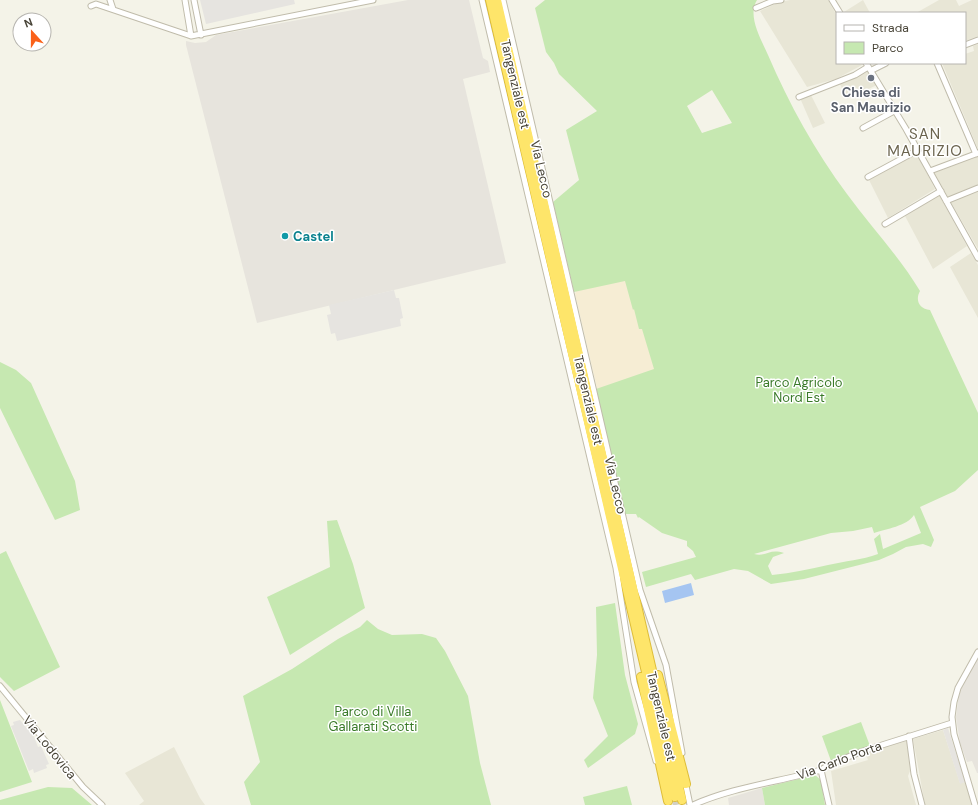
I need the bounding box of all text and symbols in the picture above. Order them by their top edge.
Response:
north arrow [12,12,52,52]
legend [836,12,966,64]
text: N [22,15,35,31]
text: Strada [872,20,909,36]
street label: Tangenziale est [497,38,534,131]
text: Parco [872,40,903,56]
marker: Chiesa di San Maurizio [866,73,876,83]
place label: Chiesa di San Maurizio [831,84,911,116]
district label: SAN MAURIZIO [887,124,963,161]
street label: Via Lecco [527,139,556,200]
place label: Castel [293,228,334,245]
marker: Castel [280,231,290,241]
street label: Tangenziale est [570,354,607,447]
park label: Parco Agricolo Nord Est [755,374,843,406]
street label: Via Lecco [601,455,630,516]
street label: Tangenziale est [643,670,680,763]
park label: Parco di Villa Gallarati Scotti [329,703,417,735]
street label: Via Lodovica [19,712,80,782]
street label: Via Carlo Porta [794,737,884,784]

